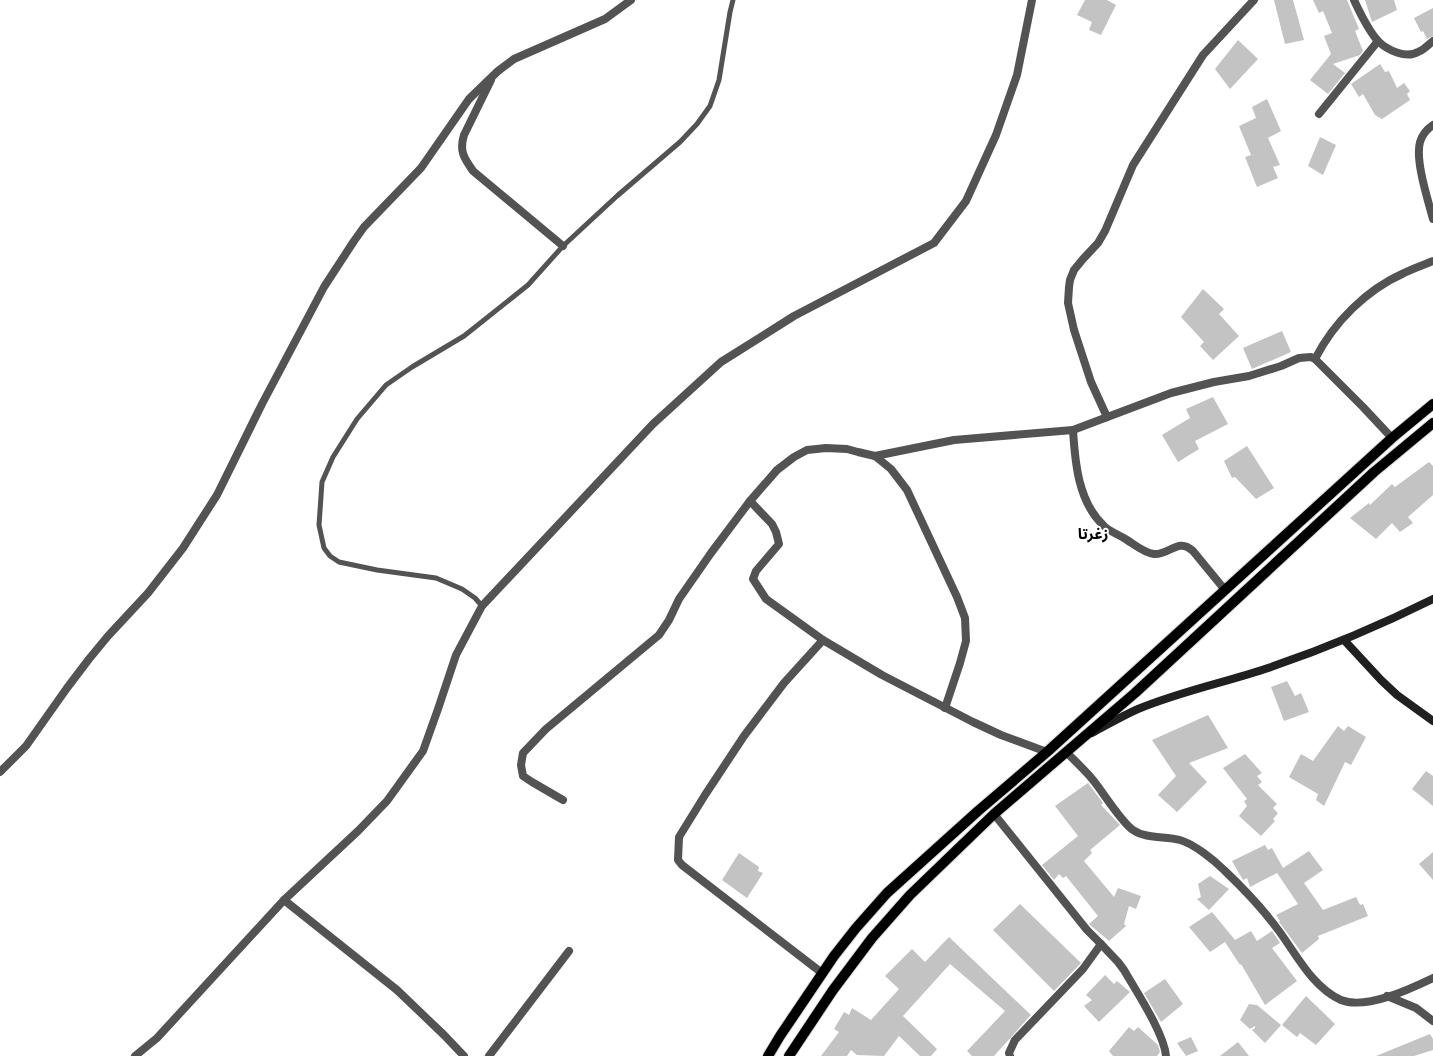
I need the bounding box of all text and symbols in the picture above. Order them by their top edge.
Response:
district label: زغرتا [1078,524,1108,543]

